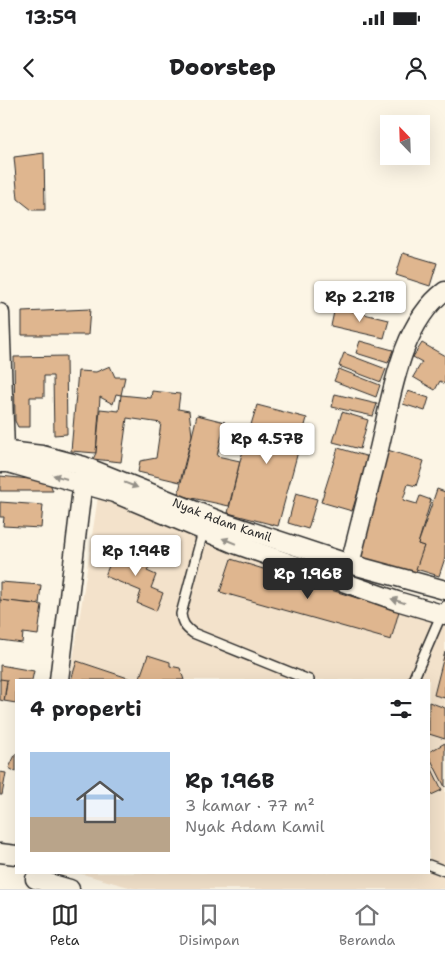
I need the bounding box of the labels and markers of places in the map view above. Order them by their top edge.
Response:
pin: Rp 2.21B [308,280,412,323]
pin: Rp 4.57B [215,422,319,465]
pin: Rp 1.94B [84,534,188,577]
pin: Rp 1.96B [256,558,360,600]

